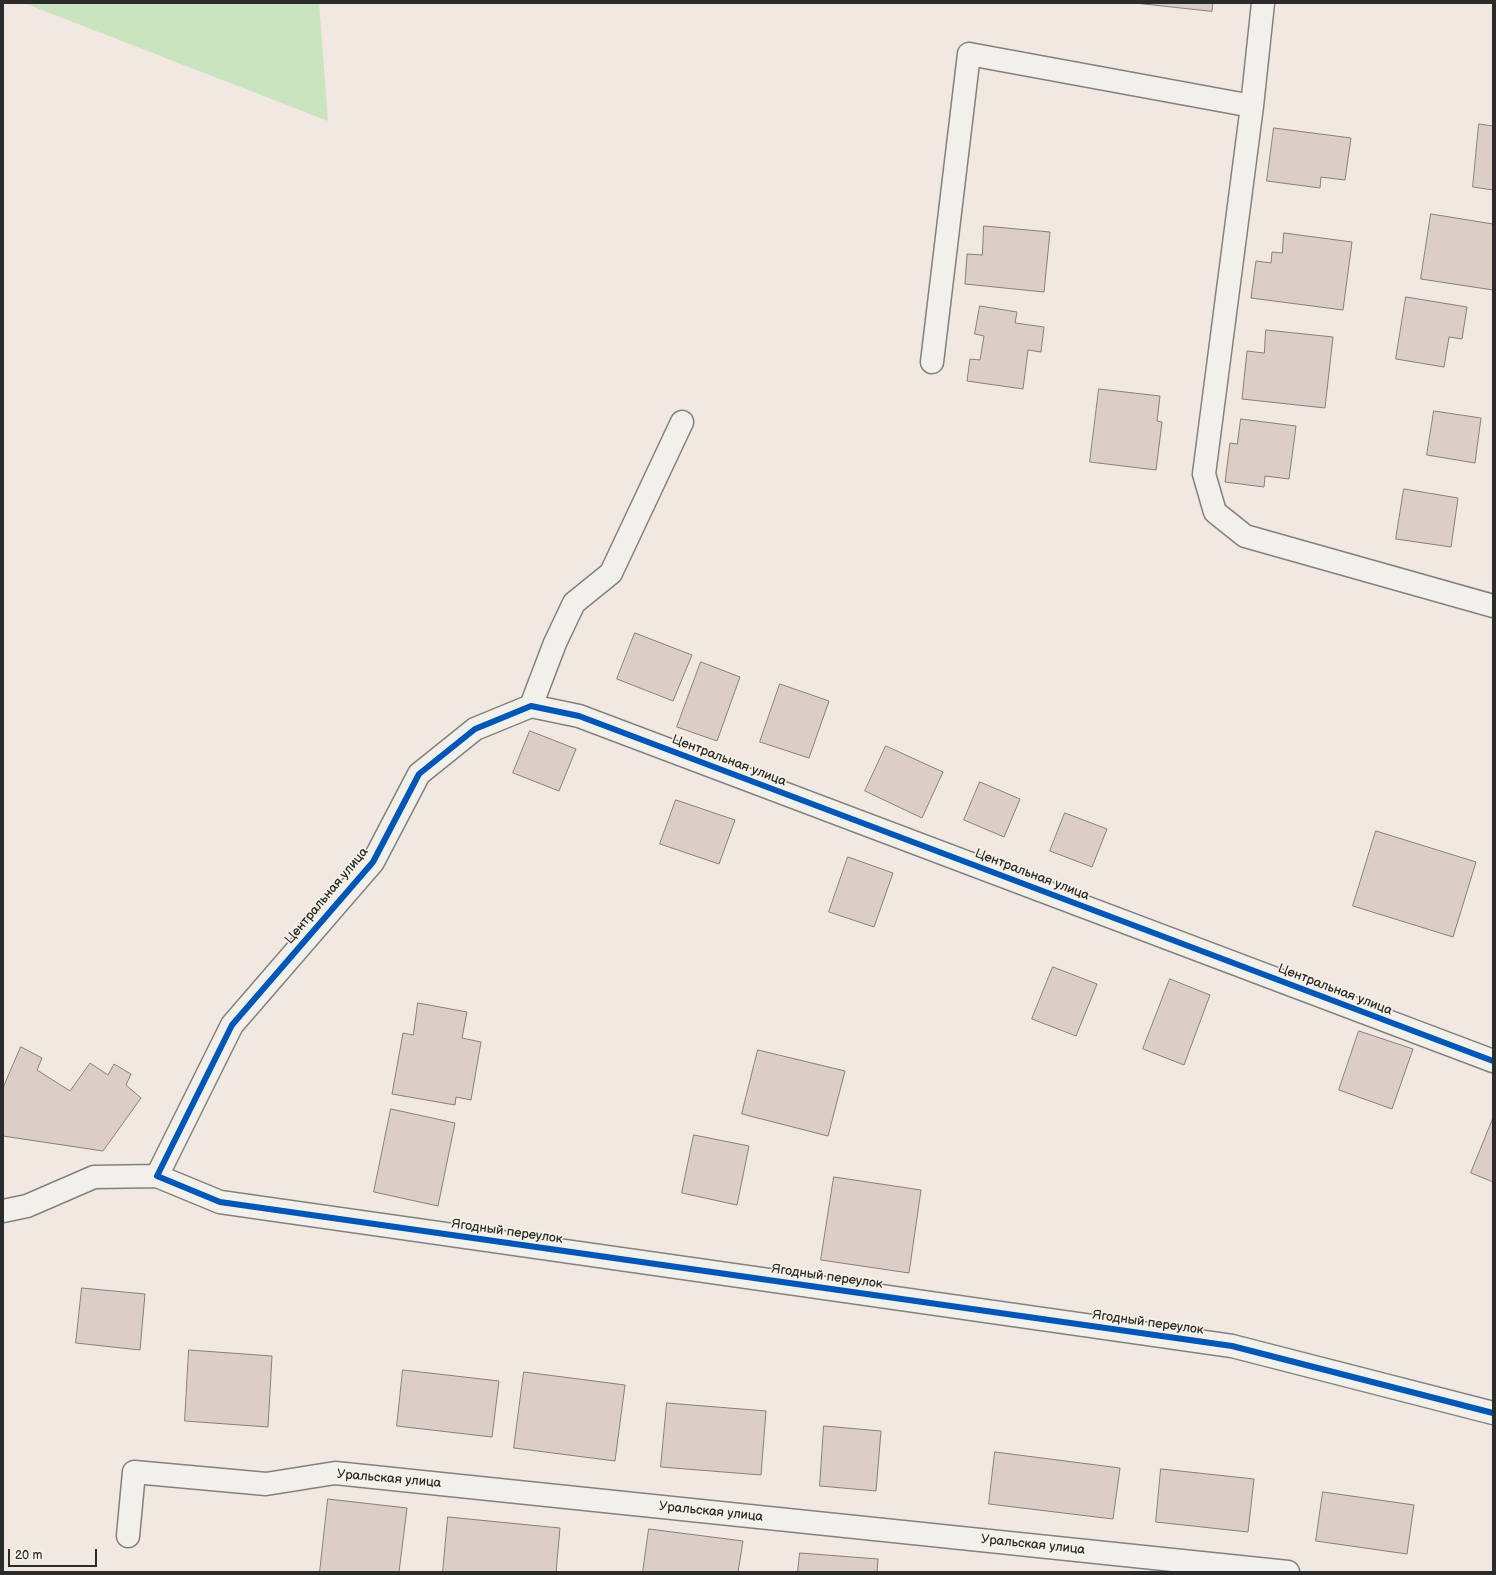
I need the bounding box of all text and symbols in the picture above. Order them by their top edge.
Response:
street label: Центральная улица [670,732,788,790]
street label: Центральная улица [282,845,372,947]
street label: Центральная улица [973,846,1091,904]
street label: Центральная улица [1276,961,1394,1019]
street label: Ягодный переулок [450,1216,564,1248]
street label: Ягодный переулок [770,1261,884,1293]
street label: Ягодный переулок [1091,1307,1205,1339]
street label: Уральская улица [336,1467,442,1491]
street label: Уральская улица [658,1499,764,1525]
street label: Уральская улица [980,1532,1086,1558]
scale bar [10,1541,99,1567]
text: 20 m [15,1548,42,1563]

